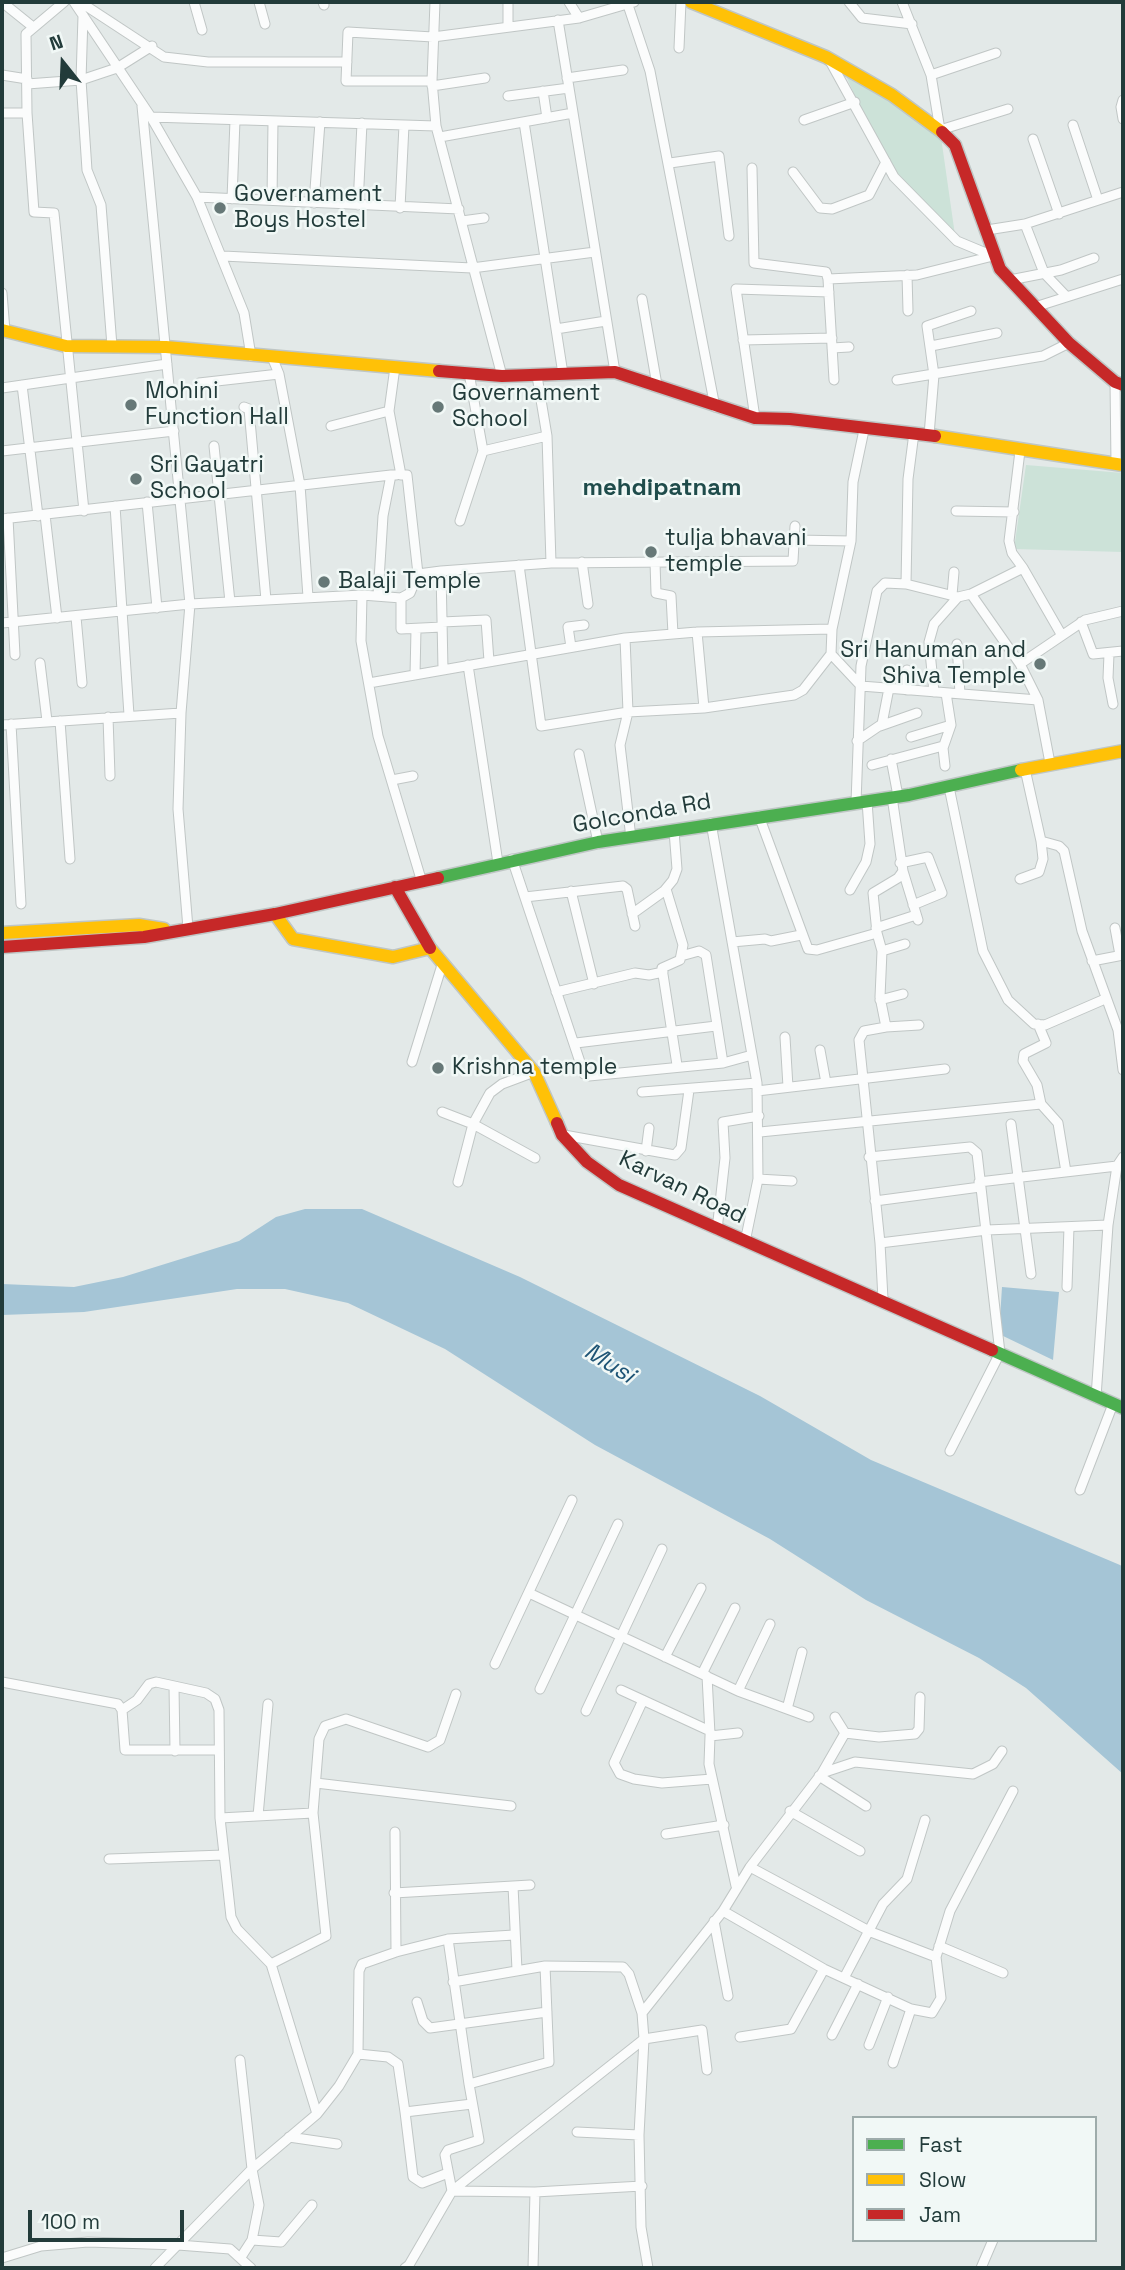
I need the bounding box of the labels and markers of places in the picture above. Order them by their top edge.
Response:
place label: Governament Boys Hostel [234,181,382,235]
marker: Governament Boys Hostel [212,200,228,216]
place label: Mohini Function Hall [145,378,289,432]
place label: Governament School [452,380,600,434]
marker: Mohini Function Hall [123,397,139,413]
marker: Governament School [430,399,446,415]
place label: Sri Gayatri School [150,452,264,506]
marker: Sri Gayatri School [128,471,144,487]
place label: tulja bhavani temple [665,525,807,579]
marker: tulja bhavani temple [643,544,659,560]
place label: Balaji Temple [338,568,481,596]
marker: Balaji Temple [316,574,332,590]
place label: Sri Hanuman and Shiva Temple [840,637,1026,691]
marker: Sri Hanuman and Shiva Temple [1032,656,1048,672]
place label: Krishna temple [452,1054,617,1082]
marker: Krishna temple [430,1060,446,1076]

